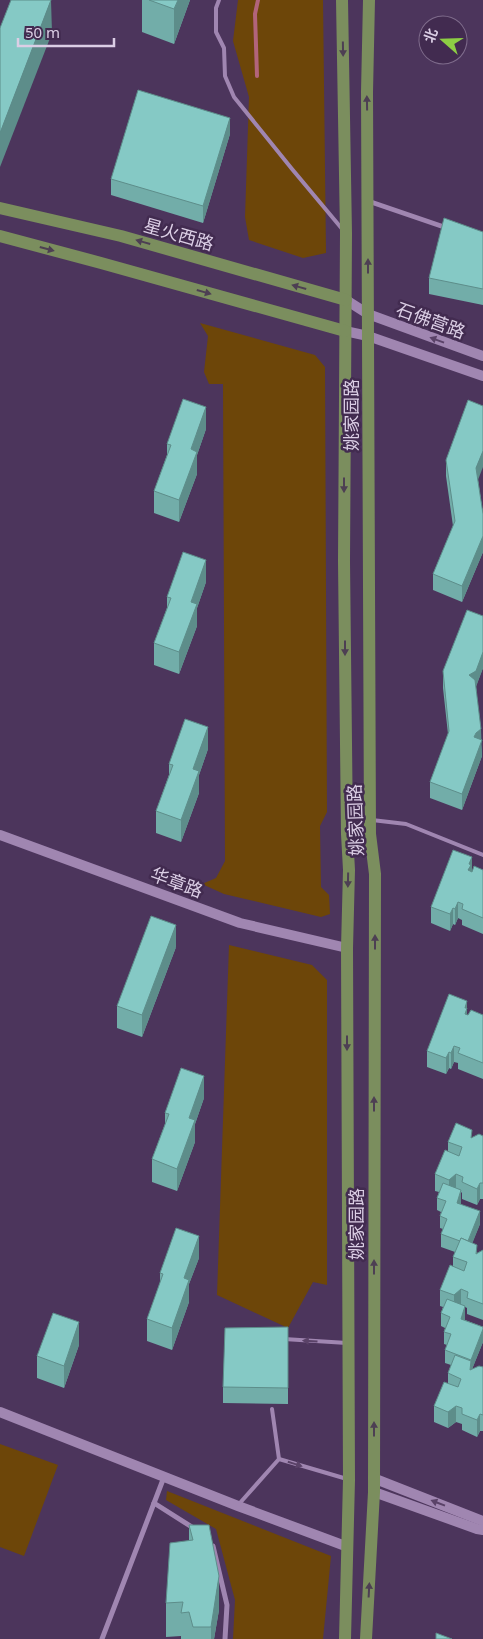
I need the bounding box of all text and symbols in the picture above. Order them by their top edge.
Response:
scale bar [18,15,114,47]
north arrow [418,15,468,65]
text: 50 m [25,22,60,42]
text: 北 [419,26,442,45]
one-way arrow [339,41,347,57]
one-way arrow [363,95,371,111]
street label: 星火西路 [141,213,217,255]
one-way arrow [135,237,150,245]
one-way arrow [40,245,55,253]
one-way arrow [364,257,372,273]
one-way arrow [291,282,306,290]
one-way arrow [196,288,211,296]
street label: 石佛营路 [393,296,469,344]
one-way arrow [429,336,444,344]
street label: 姚家园路 [339,379,363,451]
one-way arrow [340,477,348,493]
one-way arrow [341,640,349,656]
street label: 姚家园路 [342,784,368,856]
street label: 华章路 [148,861,206,903]
one-way arrow [344,872,352,888]
one-way arrow [371,934,379,950]
one-way arrow [344,1035,352,1051]
one-way arrow [370,1096,378,1112]
street label: 姚家园路 [344,1188,368,1260]
one-way arrow [370,1259,378,1275]
one-way arrow [302,1336,318,1344]
one-way arrow [370,1421,378,1437]
one-way arrow [287,1460,302,1468]
one-way arrow [431,1499,445,1507]
one-way arrow [365,1582,373,1598]

